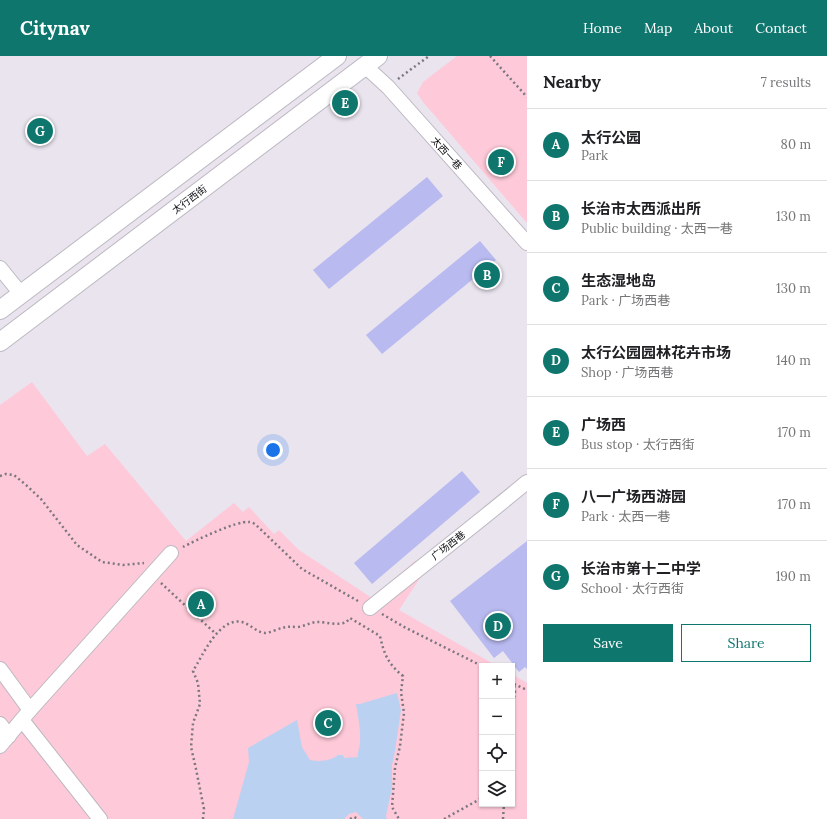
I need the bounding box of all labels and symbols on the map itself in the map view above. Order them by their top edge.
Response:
pin: E [332,88,358,118]
pin: G [27,116,53,146]
street label: 太西一巷 [428,134,465,173]
pin: F [488,147,514,177]
street label: 太行西街 [169,182,209,217]
pin: B [474,260,500,290]
your location [263,440,283,460]
street label: 广场西巷 [429,528,468,563]
pin: A [188,589,214,619]
pin: D [485,611,511,641]
pin: C [315,708,341,738]

